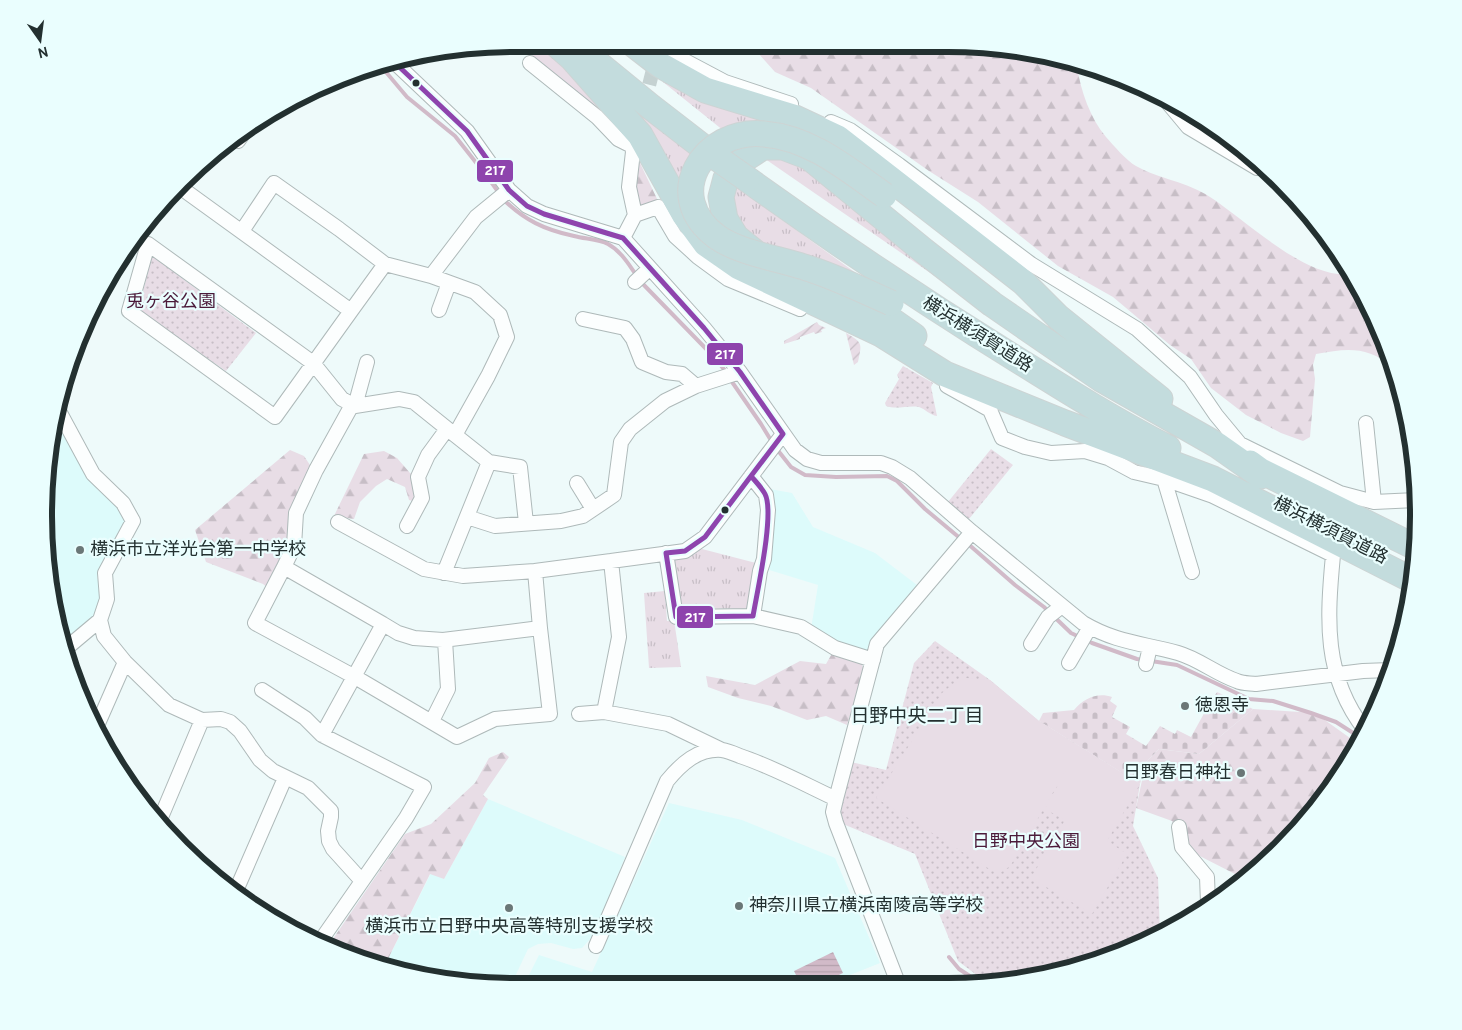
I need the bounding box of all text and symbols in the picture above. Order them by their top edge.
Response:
north arrow [15,15,65,65]
text: N [36,42,50,61]
unlabelled marker [411,78,421,88]
line badge: 217 [476,159,514,183]
text: 217 [484,163,506,180]
park label: 兎ヶ谷公園 [126,291,216,314]
street label: 横浜横須賀道路 [917,292,1037,378]
line badge: 217 [706,342,744,366]
text: 217 [714,347,736,364]
street label: 横浜横須賀道路 [1269,492,1391,570]
unlabelled marker [720,505,730,515]
place label: 横浜市立洋光台第一中学校 [90,539,306,562]
marker: 横浜市立洋光台第一中学校 [74,544,86,556]
line badge: 217 [676,605,714,629]
text: 217 [684,610,706,627]
place label: 徳恩寺 [1195,695,1249,718]
marker: 徳恩寺 [1179,700,1191,712]
district label: 日野中央二丁目 [850,705,984,729]
place label: 日野春日神社 [1123,762,1231,785]
marker: 日野春日神社 [1235,767,1247,779]
park label: 日野中央公園 [972,831,1080,854]
place label: 神奈川県立横浜南陵高等学校 [749,895,983,918]
marker: 神奈川県立横浜南陵高等学校 [733,900,745,912]
marker: 横浜市立日野中央高等特別支援学校 [503,902,515,914]
place label: 横浜市立日野中央高等特別支援学校 [365,916,653,939]

